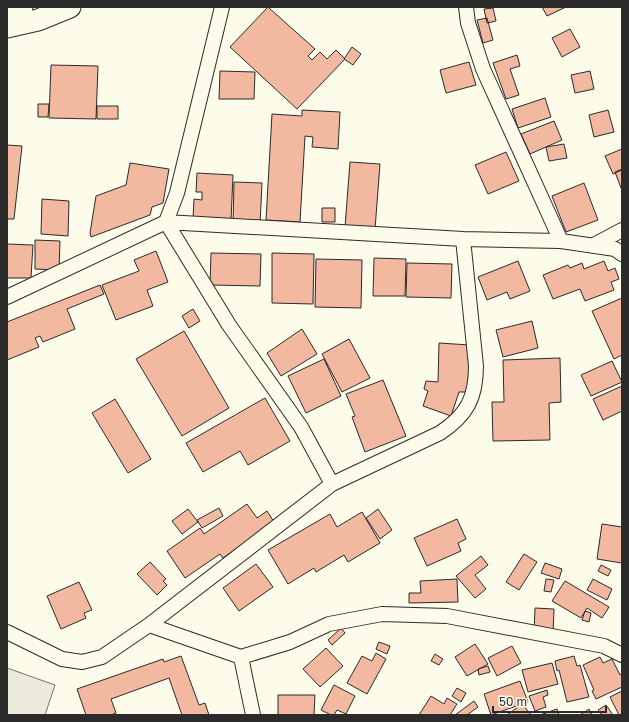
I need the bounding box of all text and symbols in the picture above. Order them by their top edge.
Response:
scale bar [493,688,606,714]
text: 50 m [499,694,527,709]

